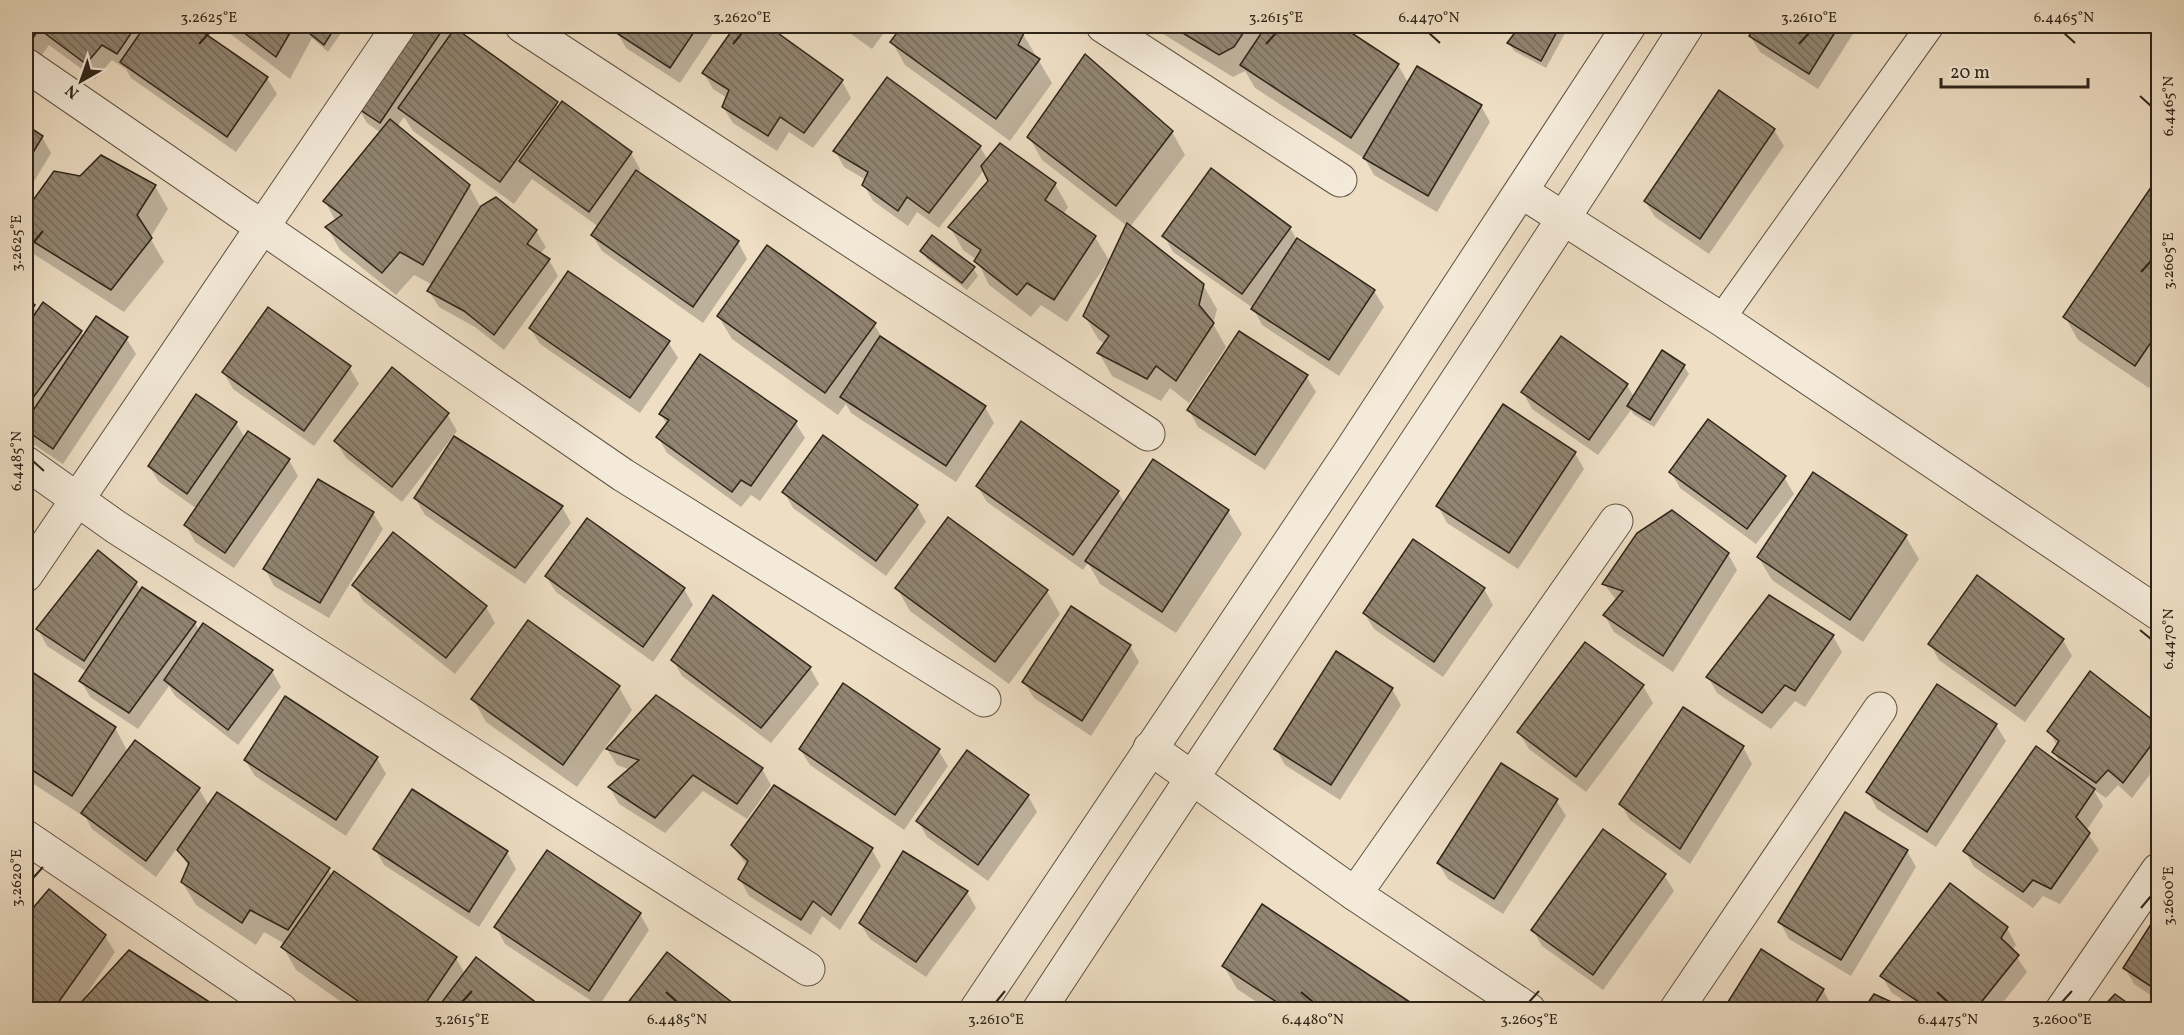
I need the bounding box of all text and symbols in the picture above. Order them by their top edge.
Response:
text: 3.2625°E [181,8,237,29]
text: 3.2620°E [713,8,771,29]
text: 3.2615°E [1249,8,1303,29]
text: 6.4470°N [1398,8,1460,29]
text: 3.2610°E [1781,8,1837,29]
text: 6.4465°N [2034,8,2094,29]
north arrow [51,51,111,111]
scale bar [1941,51,2088,89]
text: 20 m [1950,61,1990,86]
text: 6.4465°N [2159,76,2180,136]
text: N [61,79,84,103]
text: 3.2625°E [7,215,28,271]
text: 3.2605°E [2159,232,2180,290]
text: 6.4485°N [7,431,28,491]
text: 6.4470°N [2159,608,2180,670]
text: 3.2620°E [7,849,28,907]
text: 3.2600°E [2159,866,2180,926]
text: 3.2615°E [435,1010,489,1031]
text: 6.4485°N [647,1010,707,1031]
text: 3.2610°E [968,1010,1024,1031]
text: 6.4480°N [1282,1010,1344,1031]
text: 3.2605°E [1500,1010,1558,1031]
text: 6.4475°N [1918,1010,1978,1031]
text: 3.2600°E [2032,1010,2092,1031]

